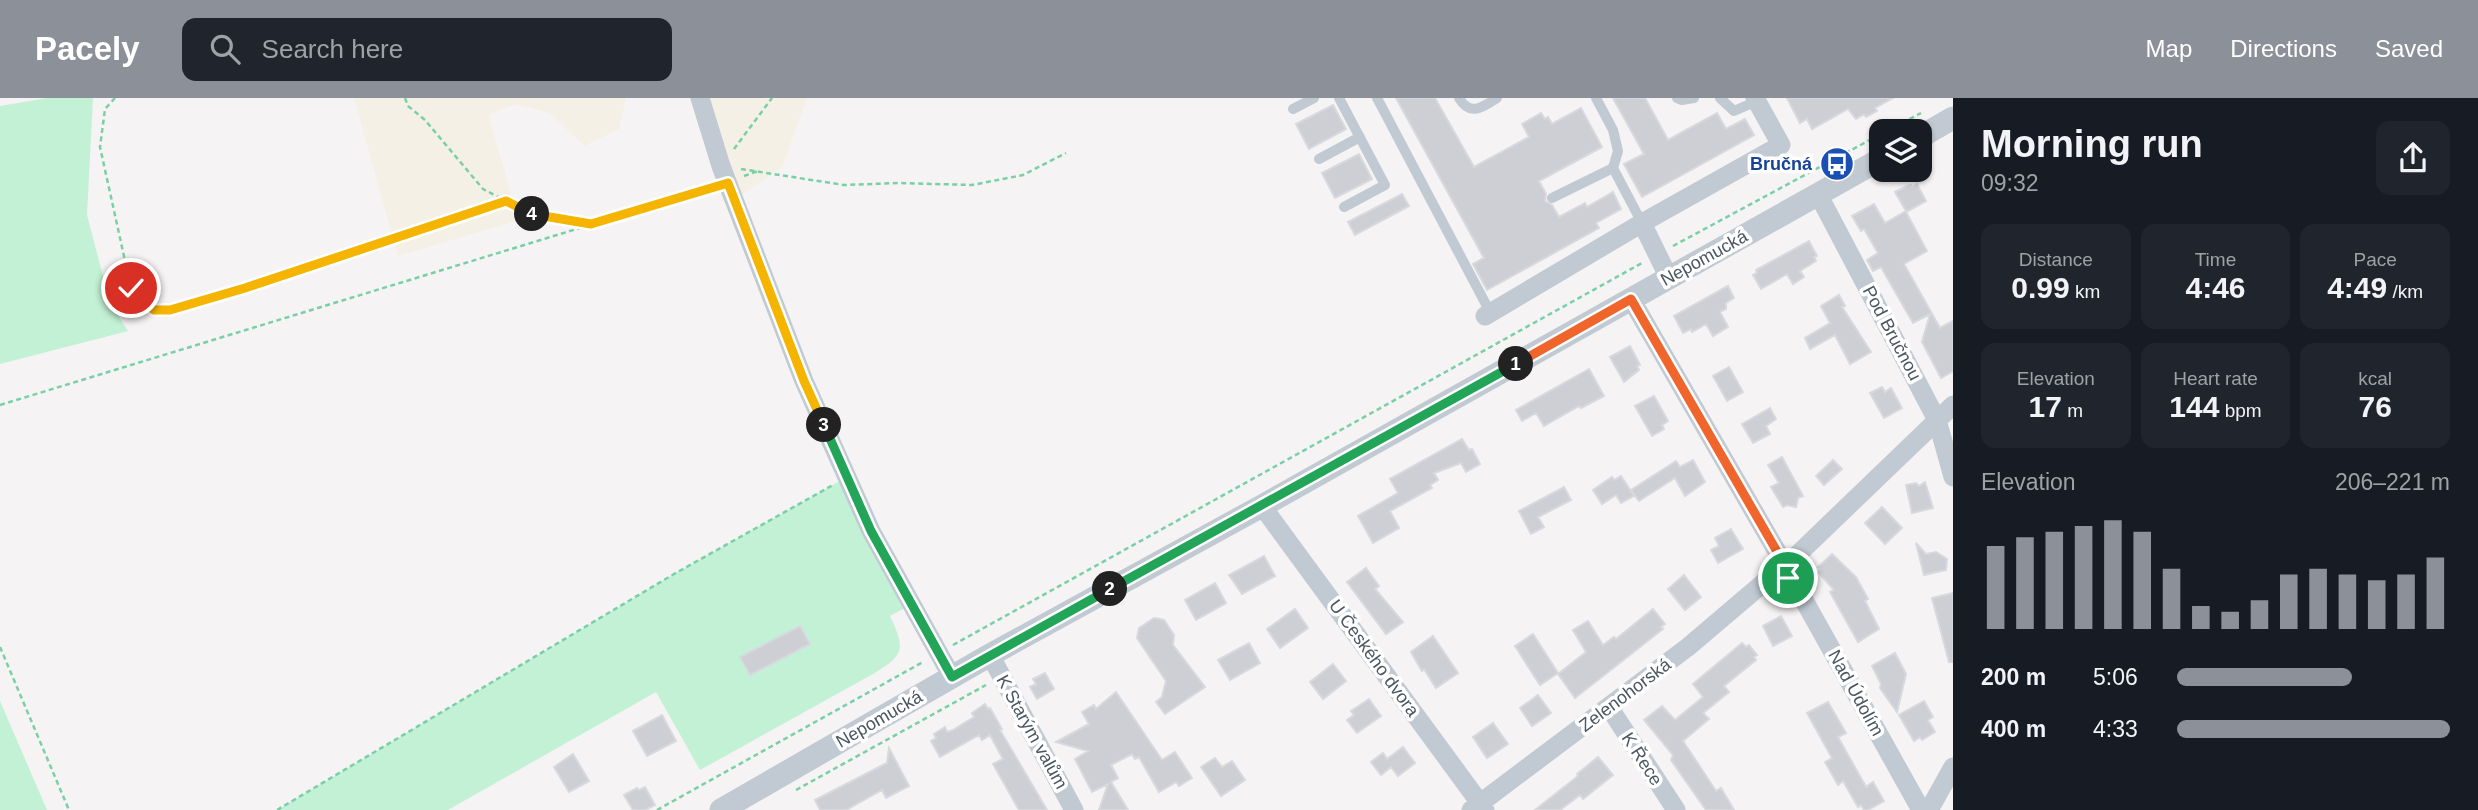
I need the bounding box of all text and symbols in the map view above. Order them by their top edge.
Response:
search box [182,18,672,81]
text: Pacely [35,30,140,67]
icon: search [206,30,244,68]
text: Search here [262,34,403,64]
text: Map [2146,35,2192,62]
text: Directions [2230,35,2337,62]
text: Saved [2375,35,2443,62]
map controls [1869,119,1932,182]
button: layers [1869,119,1932,182]
button: share [2376,121,2450,195]
text: Morning run [1981,123,2203,165]
bus stop icon: Bručná [1818,145,1856,183]
place label: Bručná [1750,154,1813,174]
text: 09:32 [1981,170,2039,196]
pin: 4 [514,197,550,232]
text: 4 [526,203,537,224]
street label: Nepomucká [1657,225,1752,290]
text: Distance [2019,249,2093,270]
text: Time [2195,249,2236,270]
text: Pace [2354,249,2397,270]
pin [101,258,161,318]
icon: check [112,269,150,307]
text: 0.99 [2011,271,2070,304]
text: 4:46 [2185,271,2246,304]
text: 4:49 [2327,271,2387,304]
text: km [2070,281,2100,302]
text: /km [2387,281,2423,302]
street label: Pod Bručnou [1859,282,1925,384]
pin: 1 [1498,346,1534,382]
text: 1 [1510,353,1521,374]
text: Elevation [2017,368,2095,389]
text: Heart rate [2173,368,2258,389]
text: kcal [2358,368,2392,389]
text: 17 [2029,390,2062,423]
text: 144 [2169,390,2219,423]
text: 76 [2358,390,2392,423]
text: m [2062,400,2083,421]
text: bpm [2219,400,2262,421]
pin: 3 [806,408,842,442]
text: 3 [818,414,829,435]
text: Elevation [1981,469,2076,495]
text: 206–221 m [2335,469,2450,495]
pin [1758,548,1818,608]
icon: arrive [1769,559,1807,597]
pin: 2 [1092,572,1128,606]
text: 2 [1104,578,1115,599]
street label: U Českého dvora [1325,595,1424,721]
street label: Nad Údolím [1824,646,1889,739]
street label: Zelenohorská [1575,654,1675,736]
text: 200 m [1981,664,2046,690]
text: 5:06 [2093,664,2138,690]
street label: K Starým valům [992,672,1072,792]
street label: Nepomucká [832,686,926,752]
text: 400 m [1981,716,2046,742]
text: 4:33 [2093,716,2138,742]
street label: K Řece [1618,729,1666,789]

